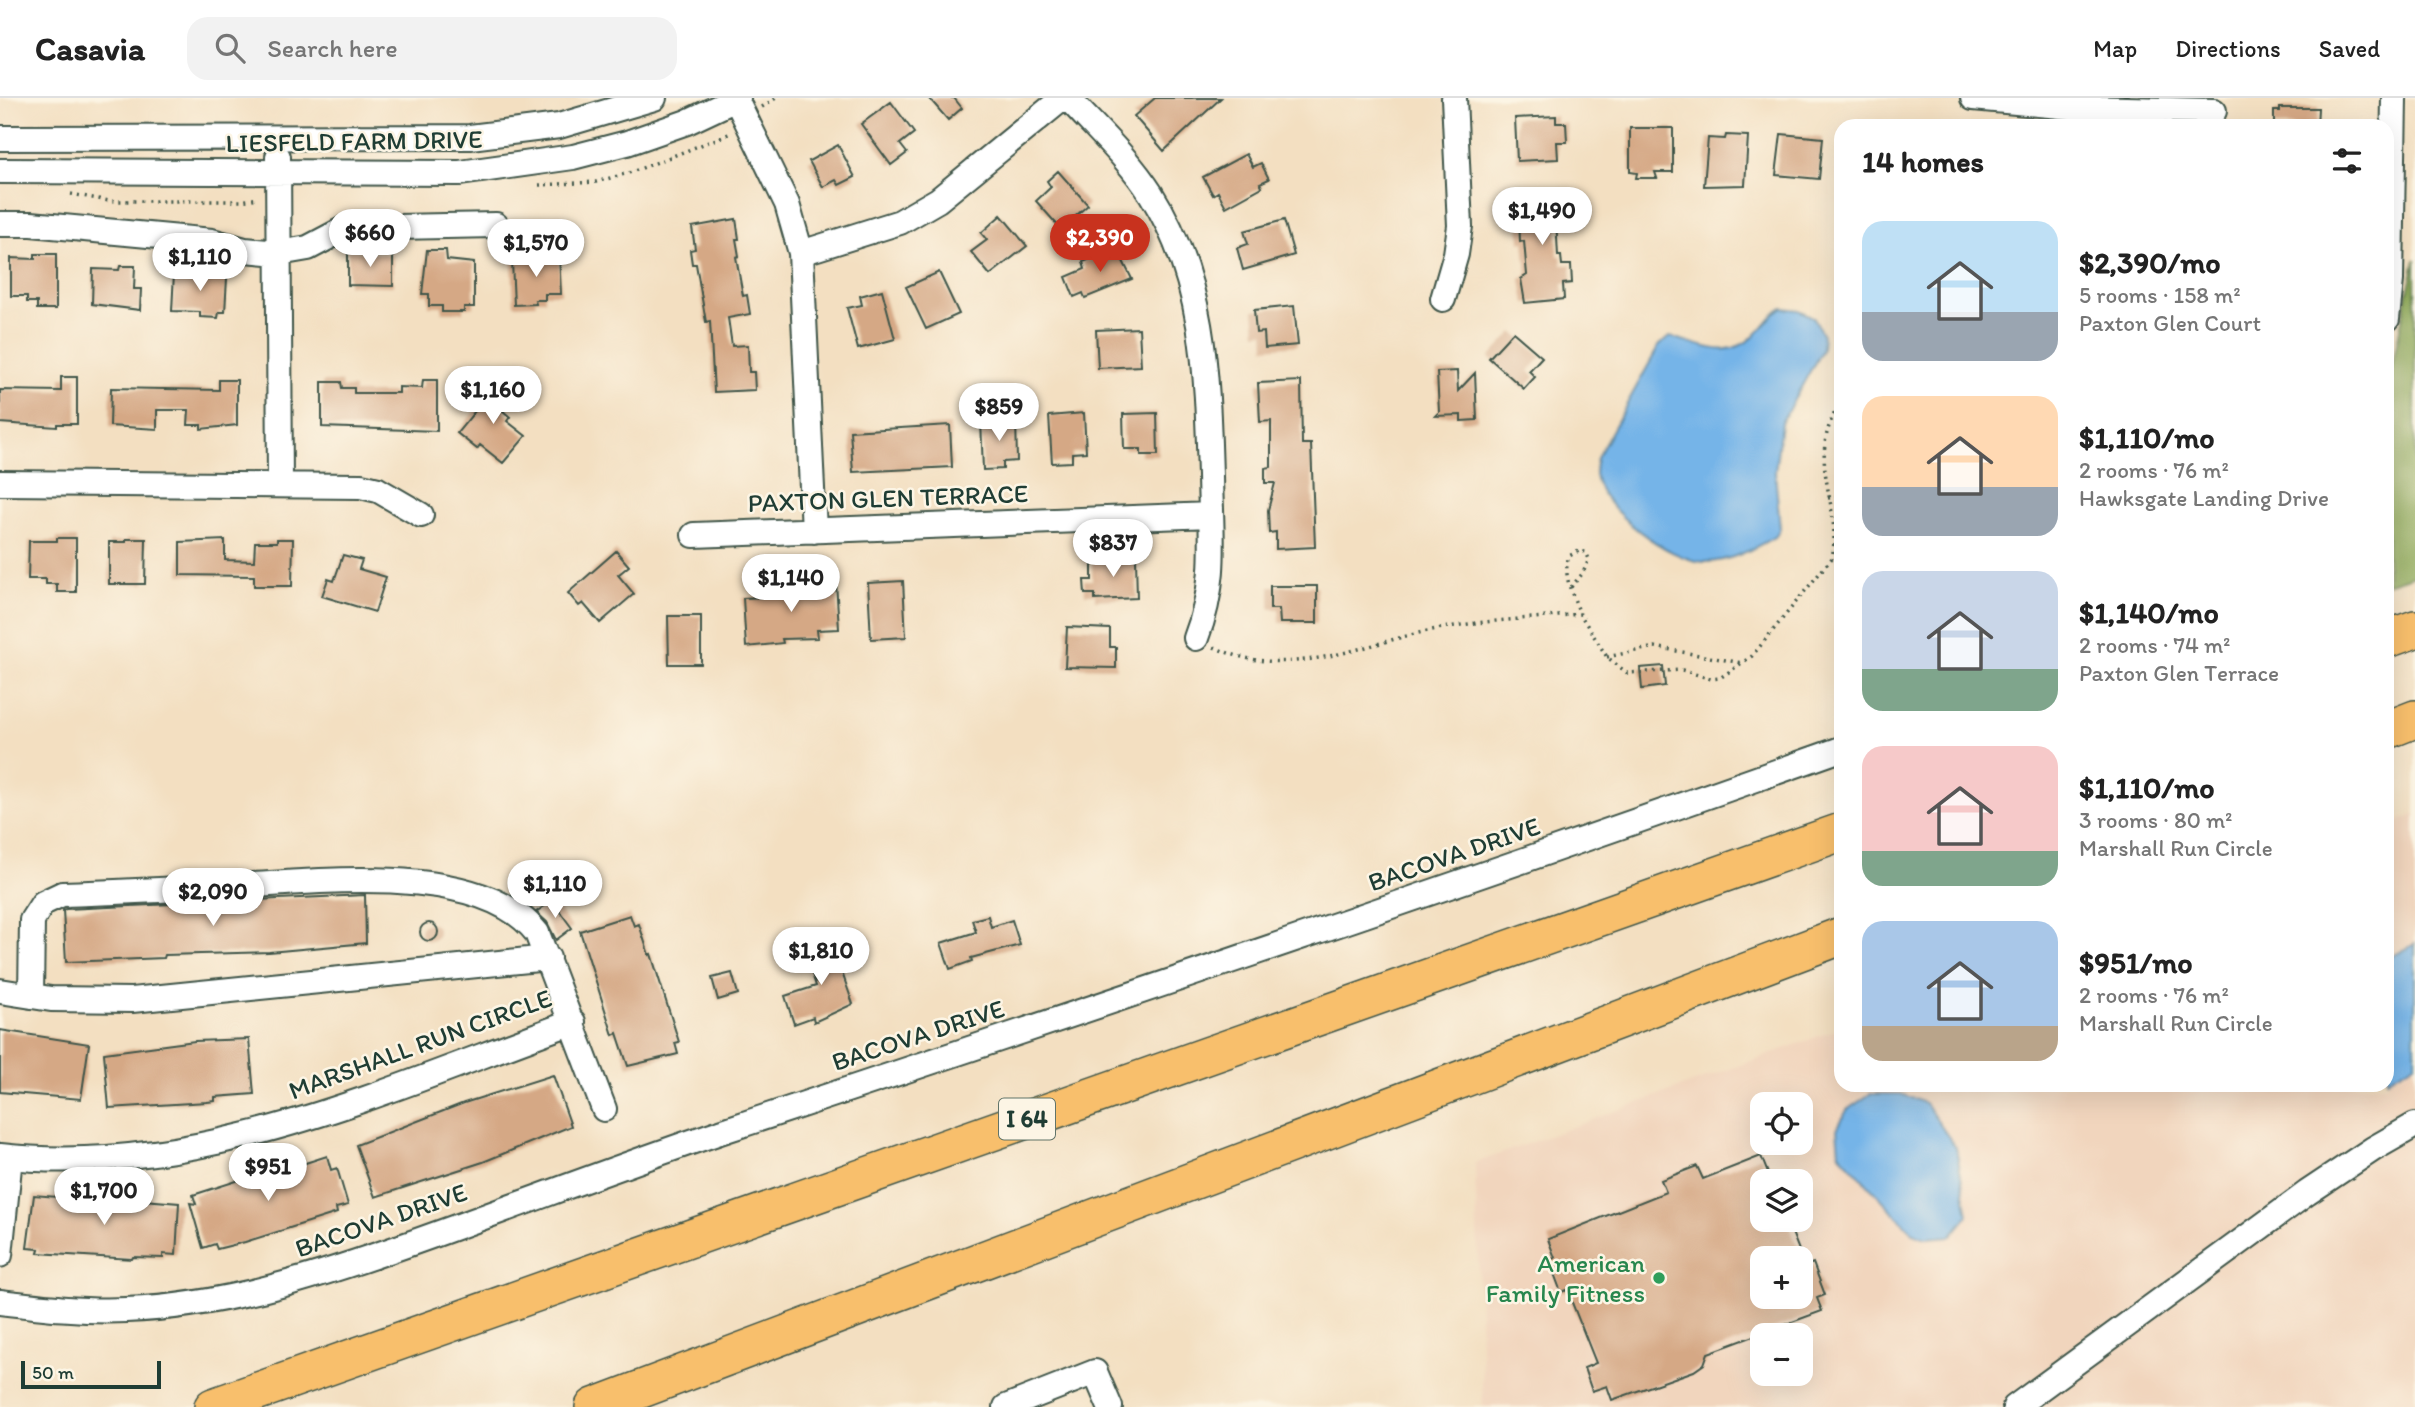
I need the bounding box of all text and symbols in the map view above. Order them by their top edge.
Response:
search box [187,17,677,80]
text: Casavia [35,29,145,68]
icon: search [211,29,249,67]
text: Search here [267,32,398,64]
text: Map [2093,34,2137,63]
text: Directions [2175,34,2281,63]
text: Saved [2319,34,2380,63]
street label: LIESFELD FARM DRIVE [225,123,483,159]
icon: filters [2328,142,2366,180]
text: 14 homes [1862,143,1984,180]
pin: $1,490 [1485,188,1599,247]
text: $1,490 [1508,196,1576,224]
pin: $660 [329,209,411,269]
pin: $2,390 [1043,214,1157,274]
text: $660 [345,218,395,246]
pin: $1,570 [479,220,593,279]
text: $2,390 [1066,223,1134,251]
text: $1,570 [503,228,569,256]
pin: $1,110 [143,234,257,293]
text: $1,110 [168,242,232,270]
text: $2,390/mo [2079,244,2221,281]
icon: home [1918,249,2002,333]
text: 5 rooms · 158 m² [2079,281,2241,309]
text: Paxton Glen Court [2079,309,2261,337]
pin: $1,160 [436,366,550,426]
text: $1,160 [461,375,525,403]
pin: $859 [958,384,1040,443]
text: $859 [975,392,1023,420]
text: $1,110/mo [2079,419,2215,456]
icon: home [1918,424,2002,508]
text: 2 rooms · 76 m² [2079,456,2229,484]
street label: PAXTON GLEN TERRACE [747,477,1029,519]
text: Hawksgate Landing Drive [2079,484,2329,512]
pin: $837 [1072,519,1154,579]
text: $837 [1089,528,1137,556]
pin: $1,140 [734,554,848,614]
text: $1,140 [758,563,824,591]
text: $1,140/mo [2079,594,2219,631]
icon: home [1918,599,2002,683]
text: 2 rooms · 74 m² [2079,631,2231,659]
text: Paxton Glen Terrace [2079,659,2279,687]
text: $1,110/mo [2079,769,2215,806]
icon: home [1918,774,2002,858]
text: 3 rooms · 80 m² [2079,806,2233,834]
street label: BACOVA DRIVE [1364,810,1544,898]
text: Marshall Run Circle [2079,834,2273,862]
pin: $1,110 [498,860,612,920]
pin: $2,090 [156,868,270,928]
text: $1,110 [523,869,587,897]
text: $2,090 [178,877,248,905]
pin: $1,810 [764,928,878,987]
text: $1,810 [788,936,854,964]
text: $951/mo [2079,944,2193,981]
icon: home [1918,949,2002,1033]
text: 2 rooms · 76 m² [2079,981,2229,1009]
street label: MARSHALL RUN CIRCLE [284,982,556,1106]
street label: BACOVA DRIVE [828,992,1008,1078]
text: Marshall Run Circle [2079,1009,2273,1037]
map controls [1750,1092,1813,1386]
button: locate [1750,1092,1813,1155]
road number: I 64 [999,1099,1055,1140]
pin: $951 [227,1144,309,1203]
text: $951 [245,1152,291,1180]
pin: $1,700 [47,1168,161,1227]
button: layers [1750,1169,1813,1232]
text: $1,700 [70,1176,138,1204]
street label: BACOVA DRIVE [291,1176,471,1264]
button: + [1750,1246,1813,1309]
place label: American Family Fitness [1486,1247,1645,1309]
marker: American Family Fitness [1651,1270,1667,1286]
button: − [1750,1323,1813,1386]
scale bar [21,1358,161,1390]
text: 50 m [32,1361,74,1384]

